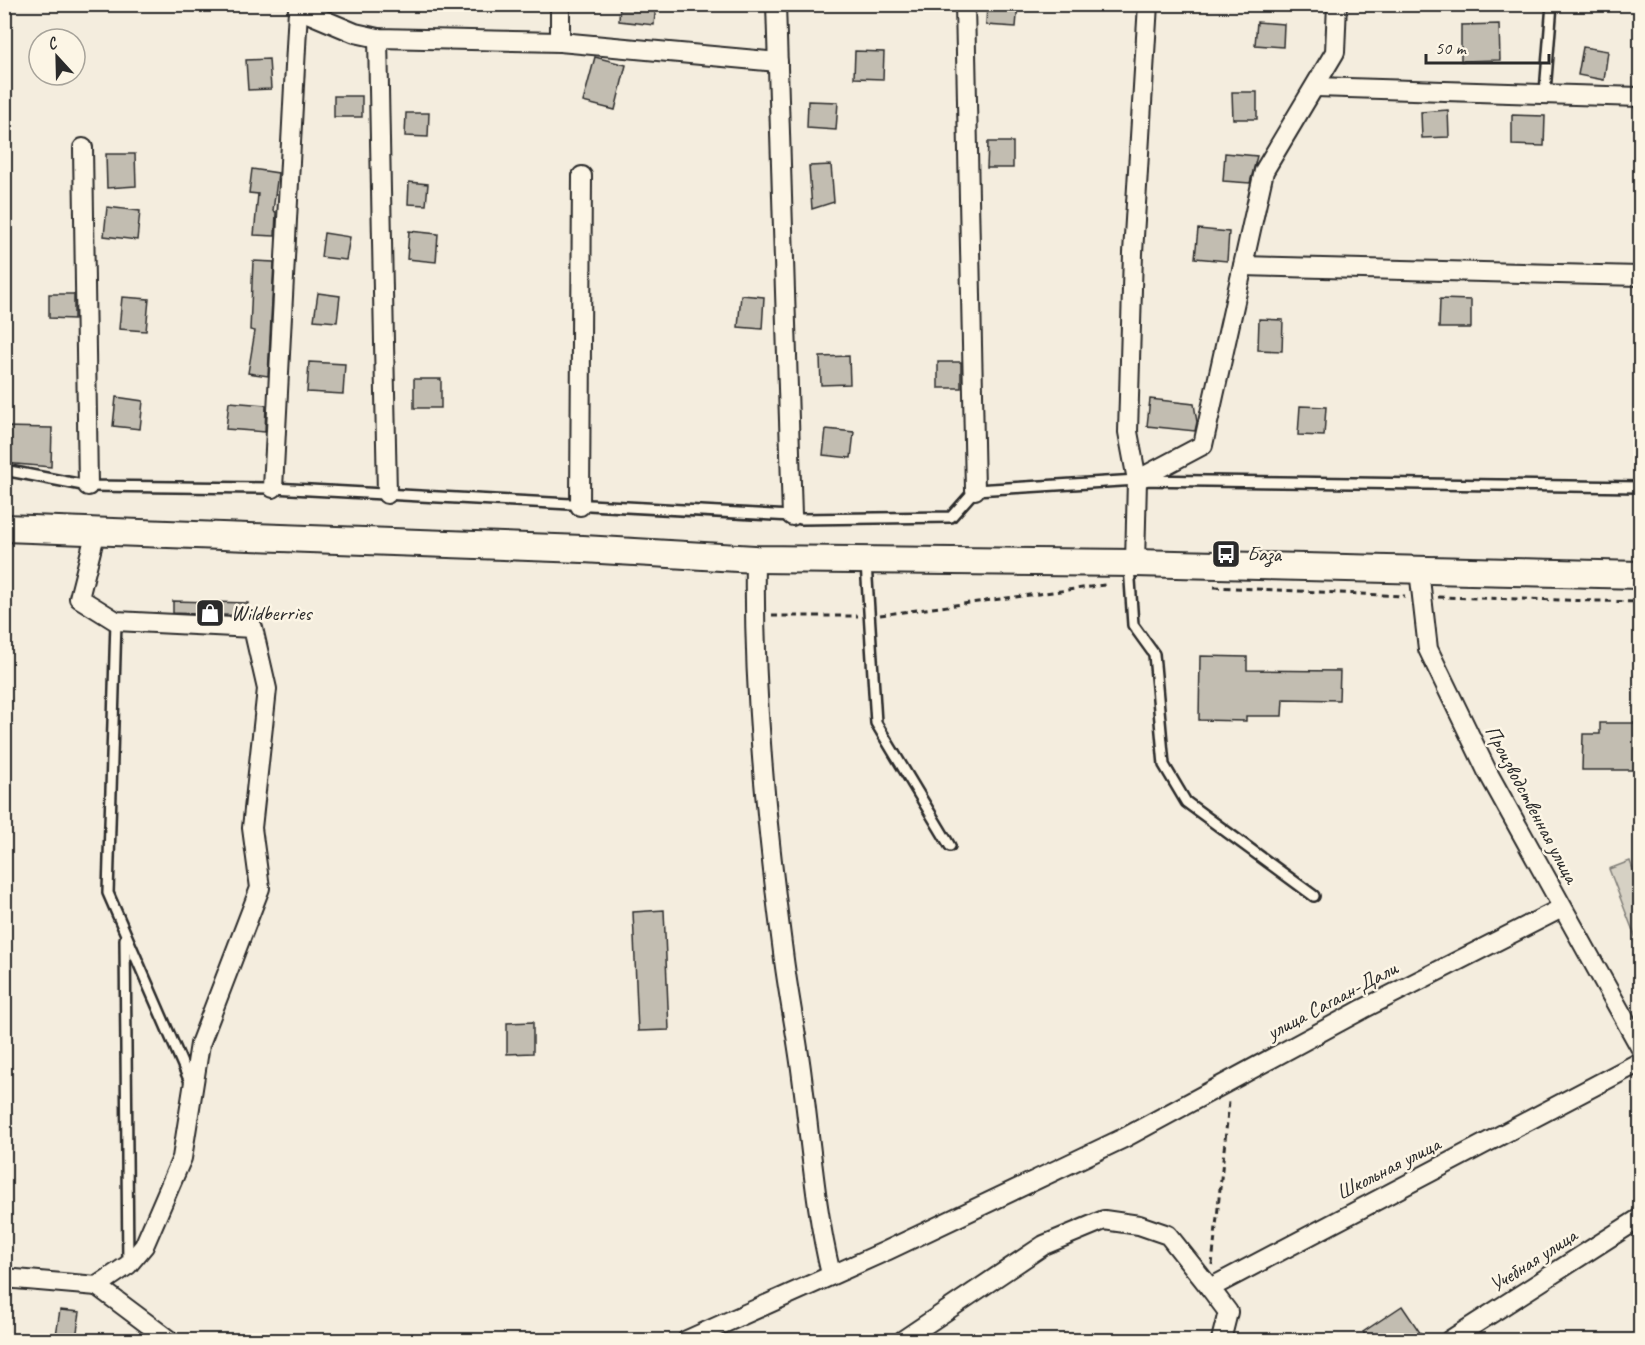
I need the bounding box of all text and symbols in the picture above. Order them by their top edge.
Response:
north arrow [27,27,87,87]
scale bar [1426,27,1549,65]
text: С [44,32,61,55]
text: 50 m [1435,37,1468,59]
bus stop icon: База [1210,538,1242,570]
place label: База [1247,541,1283,568]
shop icon: Wildberries [194,597,226,629]
place label: Wildberries [231,600,313,626]
street label: Производственная улица [1479,721,1586,890]
street label: улица Сагаан-Дали [1260,954,1403,1046]
street label: Школьная улица [1332,1130,1447,1205]
street label: Учебная улица [1484,1221,1584,1298]

